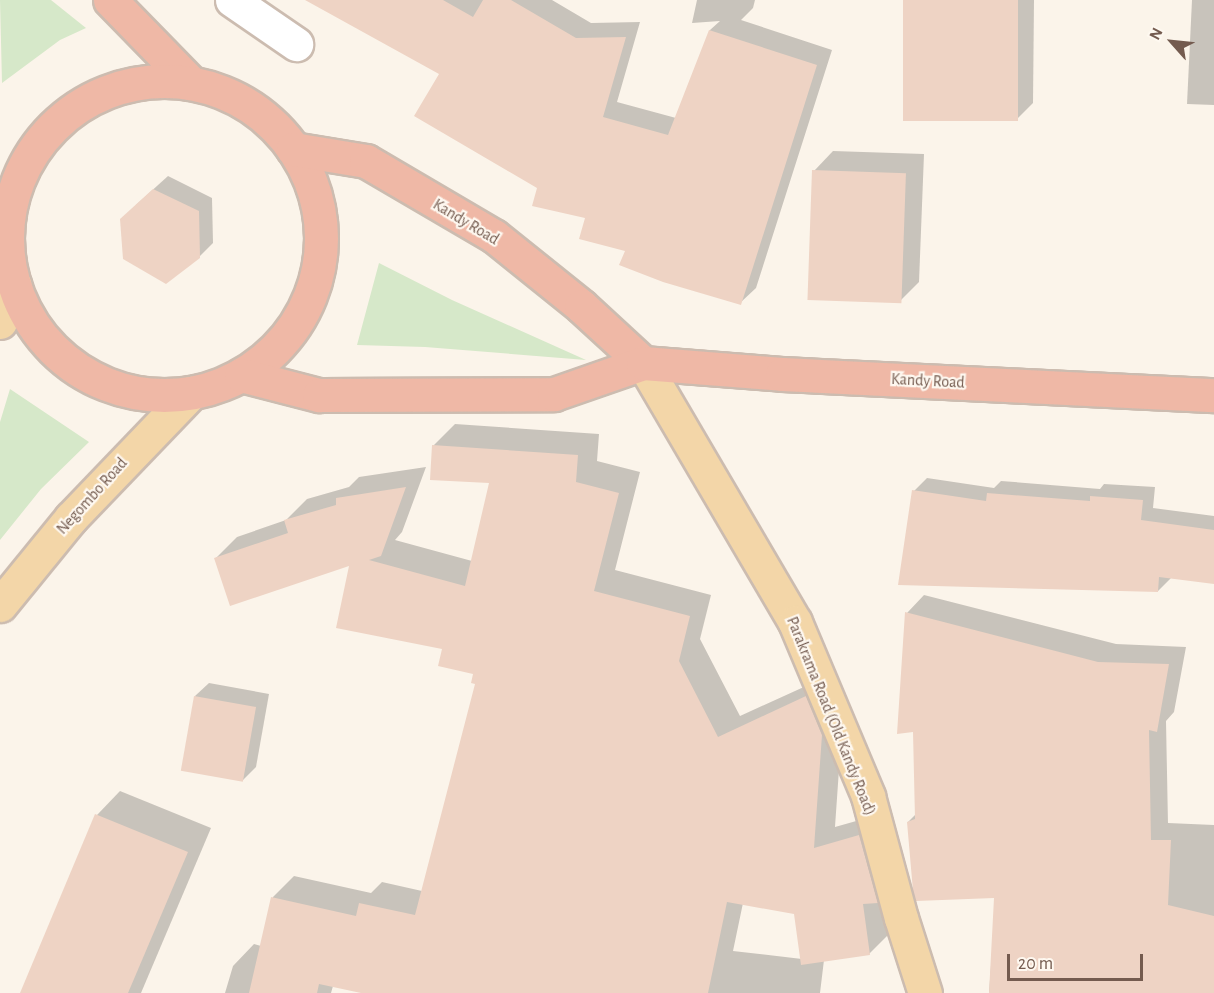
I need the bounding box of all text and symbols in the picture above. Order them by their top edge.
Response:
north arrow [1142,12,1202,72]
text: N [1146,25,1166,42]
street label: Kandy Road [429,195,503,249]
street label: Kandy Road [891,369,965,393]
street label: Negombo Road [53,454,131,538]
street label: Parakrama Road (Old Kandy Road) [782,614,880,818]
scale bar [1010,942,1146,980]
text: 20 m [1018,955,1053,973]

